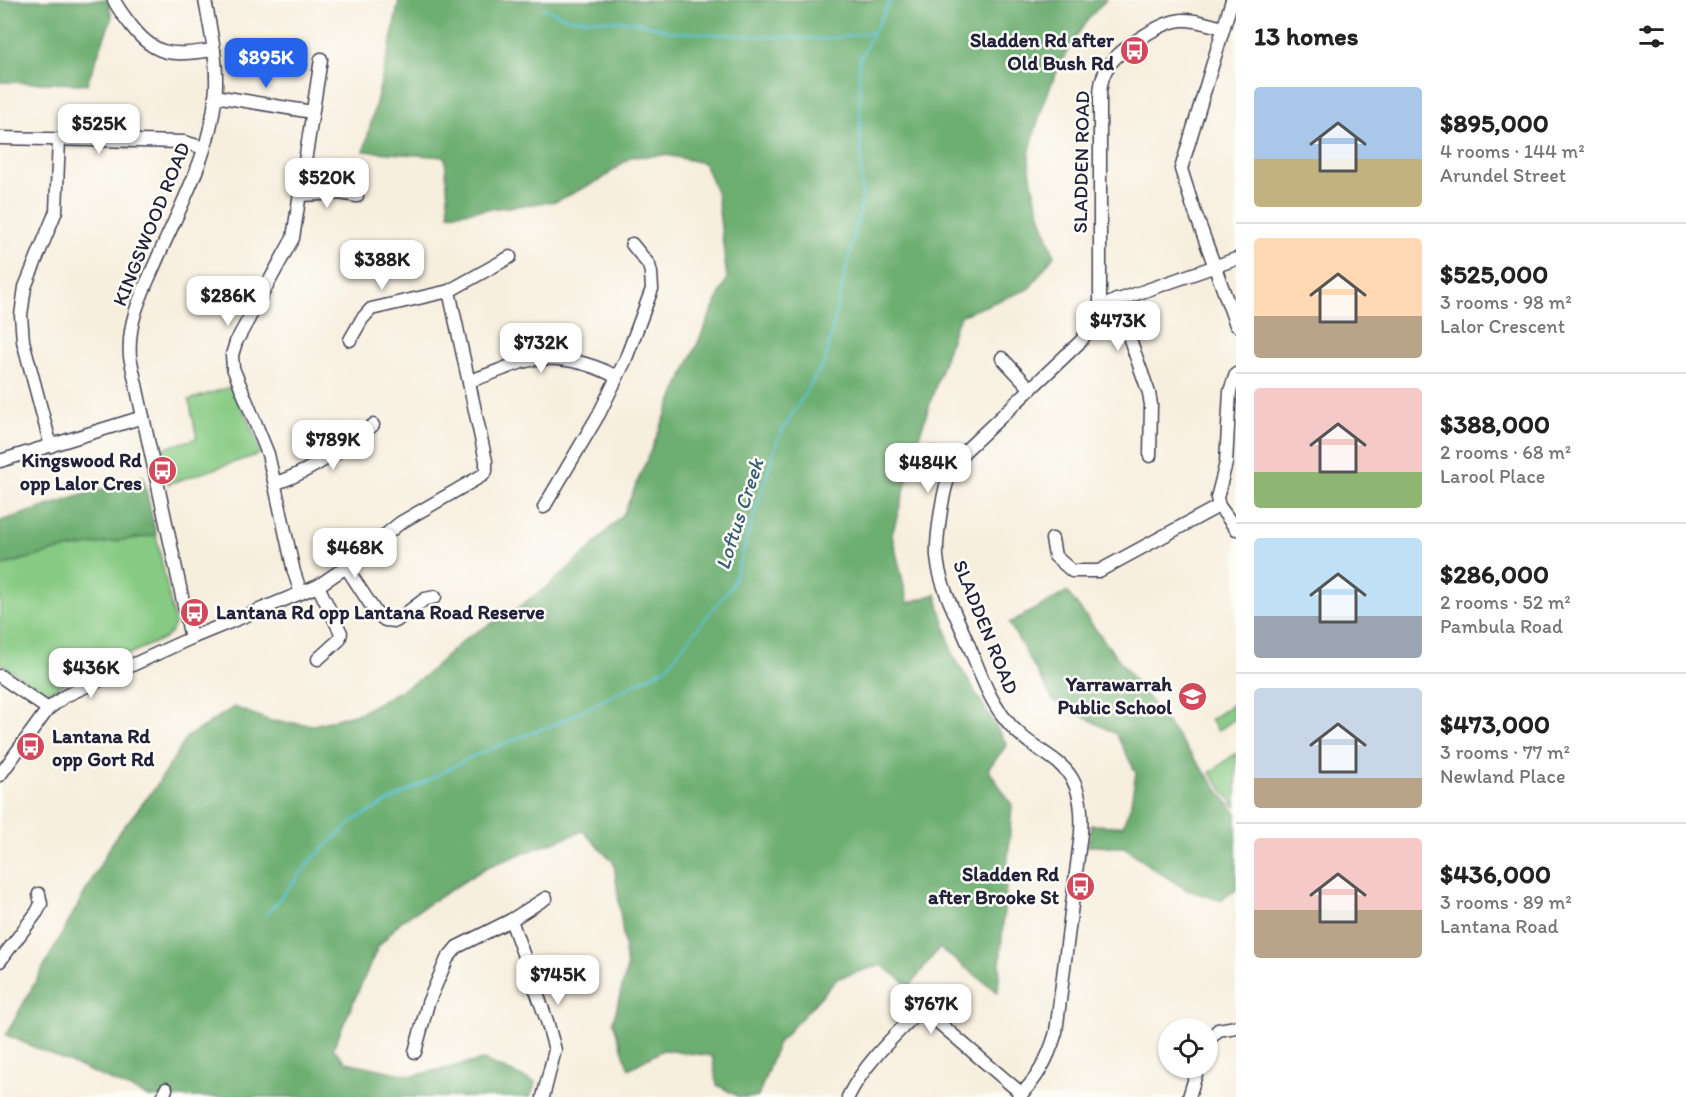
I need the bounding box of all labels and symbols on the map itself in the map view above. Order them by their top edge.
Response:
place label: Sladden Rd after Old Bush Rd [970,28,1115,75]
bus stop icon: Sladden Rd after Old Bush Rd [1119,35,1151,67]
pin: $895K [224,38,308,89]
street label: SLADDEN ROAD [1068,90,1094,234]
pin: $525K [57,104,141,155]
street label: KINGSWOOD ROAD [107,139,195,309]
pin: $520K [285,158,369,209]
pin: $388K [340,240,424,291]
pin: $286K [186,276,270,327]
pin: $473K [1076,301,1160,352]
pin: $732K [499,323,583,374]
pin: $789K [291,420,375,471]
pin: $484K [886,443,970,494]
place label: Kingswood Rd opp Lalor Cres [20,448,142,496]
water label: Loftus Creek [709,454,769,572]
bus stop icon: Kingswood Rd opp Lalor Cres [147,455,179,487]
pin: $468K [313,528,397,579]
street label: SLADDEN ROAD [948,556,1024,698]
bus stop icon: Lantana Rd opp Lantana Road Reserve [179,596,211,628]
place label: Lantana Rd opp Lantana Road Reserve [216,600,545,625]
pin: $436K [49,648,133,699]
place label: Yarrawarrah Public School [1058,672,1172,719]
school or university icon: Yarrawarrah Public School [1177,680,1209,712]
place label: Lantana Rd opp Gort Rd [52,724,154,772]
bus stop icon: Lantana Rd opp Gort Rd [15,731,47,763]
place label: Sladden Rd after Brooke St [928,862,1059,909]
bus stop icon: Sladden Rd after Brooke St [1064,870,1096,902]
pin: $745K [516,955,600,1006]
pin: $767K [889,984,973,1035]

